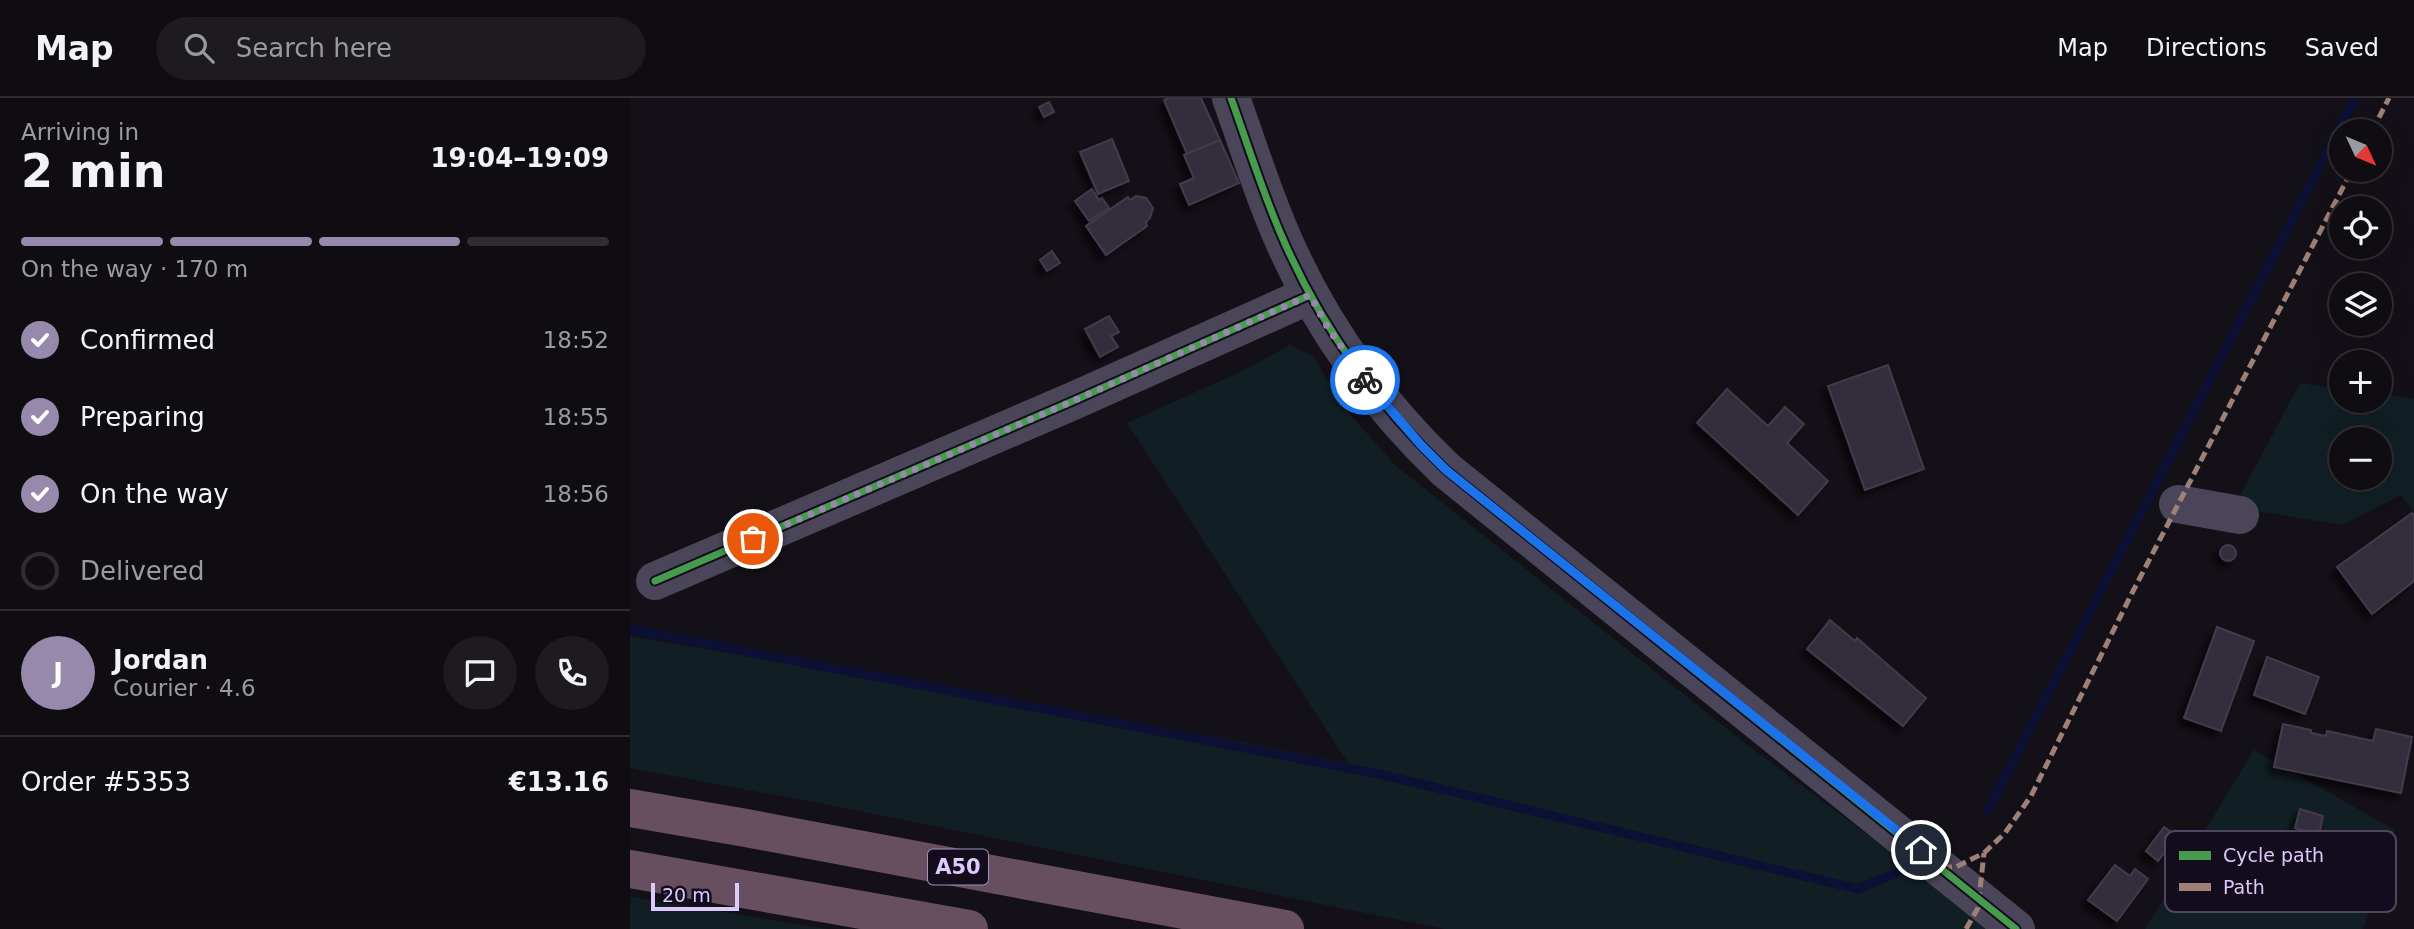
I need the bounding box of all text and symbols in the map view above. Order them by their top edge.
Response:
search box [156,17,646,80]
text: Map [35,29,114,68]
icon: search [180,29,218,67]
text: Search here [236,33,392,63]
text: Map [2057,34,2108,62]
text: Directions [2146,34,2267,62]
text: Saved [2305,34,2379,62]
text: Arriving in [21,119,139,145]
north arrow [2329,119,2392,182]
map controls [2329,119,2392,490]
text: 19:04–19:09 [430,143,609,173]
text: 2 min [21,144,165,198]
button: locate [2329,196,2392,259]
text: On the way · 170 m [21,256,248,282]
button: layers [2329,273,2392,336]
icon: check [21,321,59,359]
text: Confirmed [80,325,215,355]
text: 18:52 [543,327,609,353]
courier [1330,345,1400,415]
button: + [2329,350,2392,413]
icon: bike [1346,361,1384,399]
icon: check [21,398,59,436]
text: Preparing [80,402,205,432]
text: 18:55 [543,404,609,430]
button: − [2329,427,2392,490]
icon: check [21,475,59,513]
text: On the way [80,479,229,509]
text: 18:56 [543,481,609,507]
pin [723,509,783,569]
icon: bag [734,520,772,558]
text: Delivered [80,556,204,586]
button: chat [443,636,517,710]
button: phone [535,636,609,710]
text: Jordan [113,645,208,675]
text: J [53,658,63,688]
text: Courier · 4.6 [113,675,256,701]
text: Order #5353 [21,767,191,797]
text: €13.16 [509,767,609,797]
pin [1891,820,1951,880]
icon: home [1902,831,1940,869]
legend [2165,831,2396,912]
text: Cycle path [2223,844,2324,866]
road number: A50 [928,850,988,884]
text: Path [2223,876,2265,898]
scale bar [651,880,738,912]
text: 20 m [662,884,711,906]

